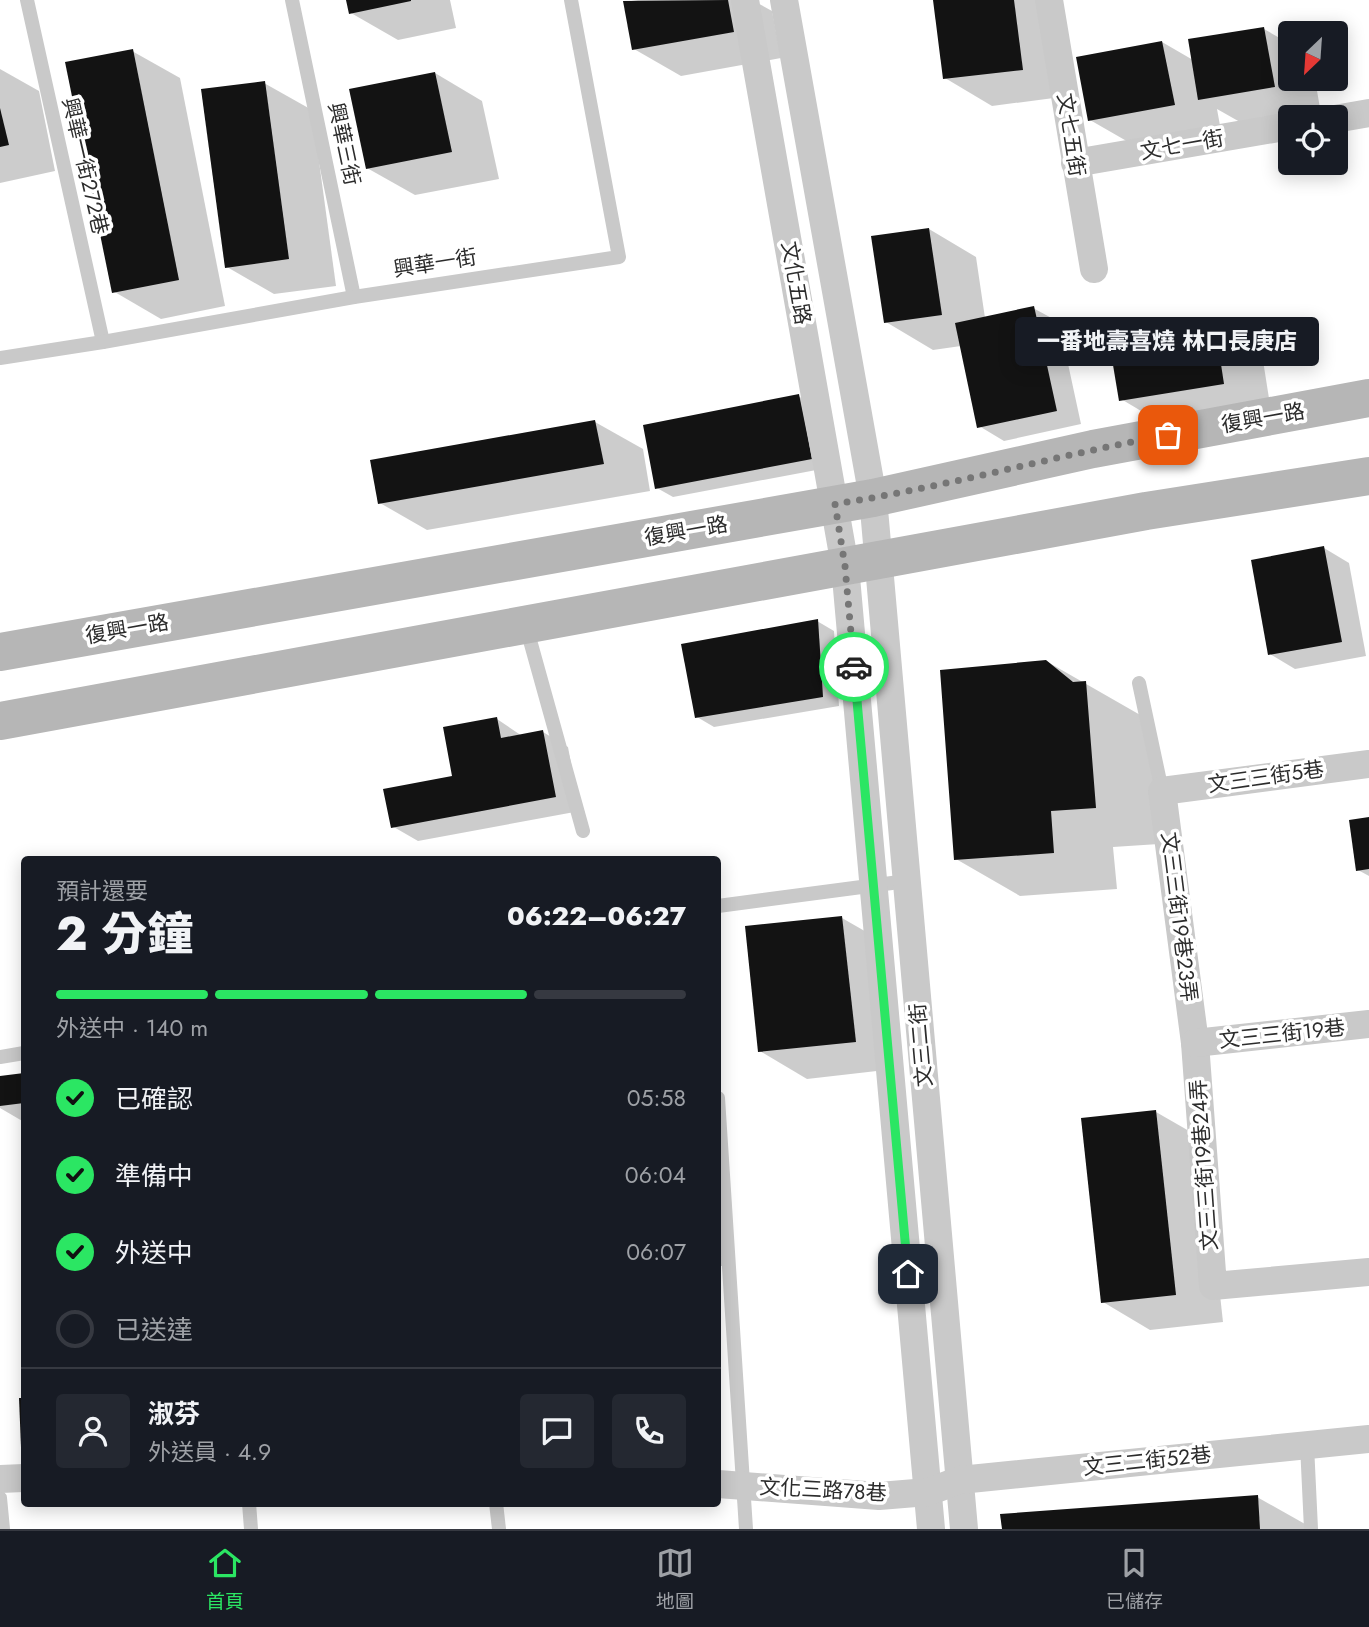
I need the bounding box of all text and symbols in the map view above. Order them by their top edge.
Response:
north arrow [1278,21,1348,91]
map controls [1278,21,1348,175]
street label: 文七五街 [1050,91,1092,179]
street label: 興華一街272巷 [55,94,115,238]
street label: 興華三街 [321,100,367,188]
button: locate [1278,105,1348,175]
street label: 文七一街 [1138,123,1226,167]
street label: 文化五路 [774,239,818,327]
street label: 興華一街 [391,242,479,284]
callout: 一番地壽喜燒 林口長庚店 [1016,316,1320,365]
text: 一番地壽喜燒 林口長庚店 [1037,324,1297,358]
street label: 復興一路 [1219,396,1307,440]
pin [1138,405,1198,465]
icon: bag [1149,416,1187,454]
street label: 復興一路 [642,509,730,553]
street label: 復興一路 [83,607,171,651]
courier [819,632,889,702]
icon: car [835,648,873,686]
street label: 文三三街5巷 [1206,754,1326,800]
street label: 文三三街19巷23弄 [1154,830,1204,1004]
text: 預計還要 [56,874,148,908]
text: 06:22–06:27 [507,897,686,935]
text: 2 分鐘 [56,901,193,967]
street label: 文三二街 [902,1002,940,1088]
text: 外送中 · 140 m [56,1011,208,1045]
street label: 文三三街19巷 [1218,1012,1346,1056]
street label: 文三三街19巷24弄 [1183,1078,1225,1252]
icon: check [56,1079,94,1117]
text: 已確認 [115,1080,193,1118]
text: 05:58 [627,1081,686,1115]
icon: check [56,1156,94,1194]
text: 準備中 [115,1157,193,1195]
text: 06:04 [625,1158,686,1192]
icon: check [56,1233,94,1271]
text: 外送中 [115,1234,193,1272]
text: 06:07 [626,1235,686,1269]
pin [878,1244,938,1304]
icon: home [889,1255,927,1293]
text: 已送達 [115,1311,193,1349]
button: person [56,1394,130,1468]
button: chat [520,1394,594,1468]
button: phone [612,1394,686,1468]
text: 淑芬 [148,1395,200,1433]
text: 外送員 · 4.9 [148,1435,271,1469]
street label: 文三二街52巷 [1081,1439,1213,1483]
street label: 文化三路78巷 [759,1472,887,1508]
tab: 首頁 [206,1544,244,1615]
tab: 地圖 [656,1544,694,1615]
tab: 已儲存 [1106,1544,1163,1615]

